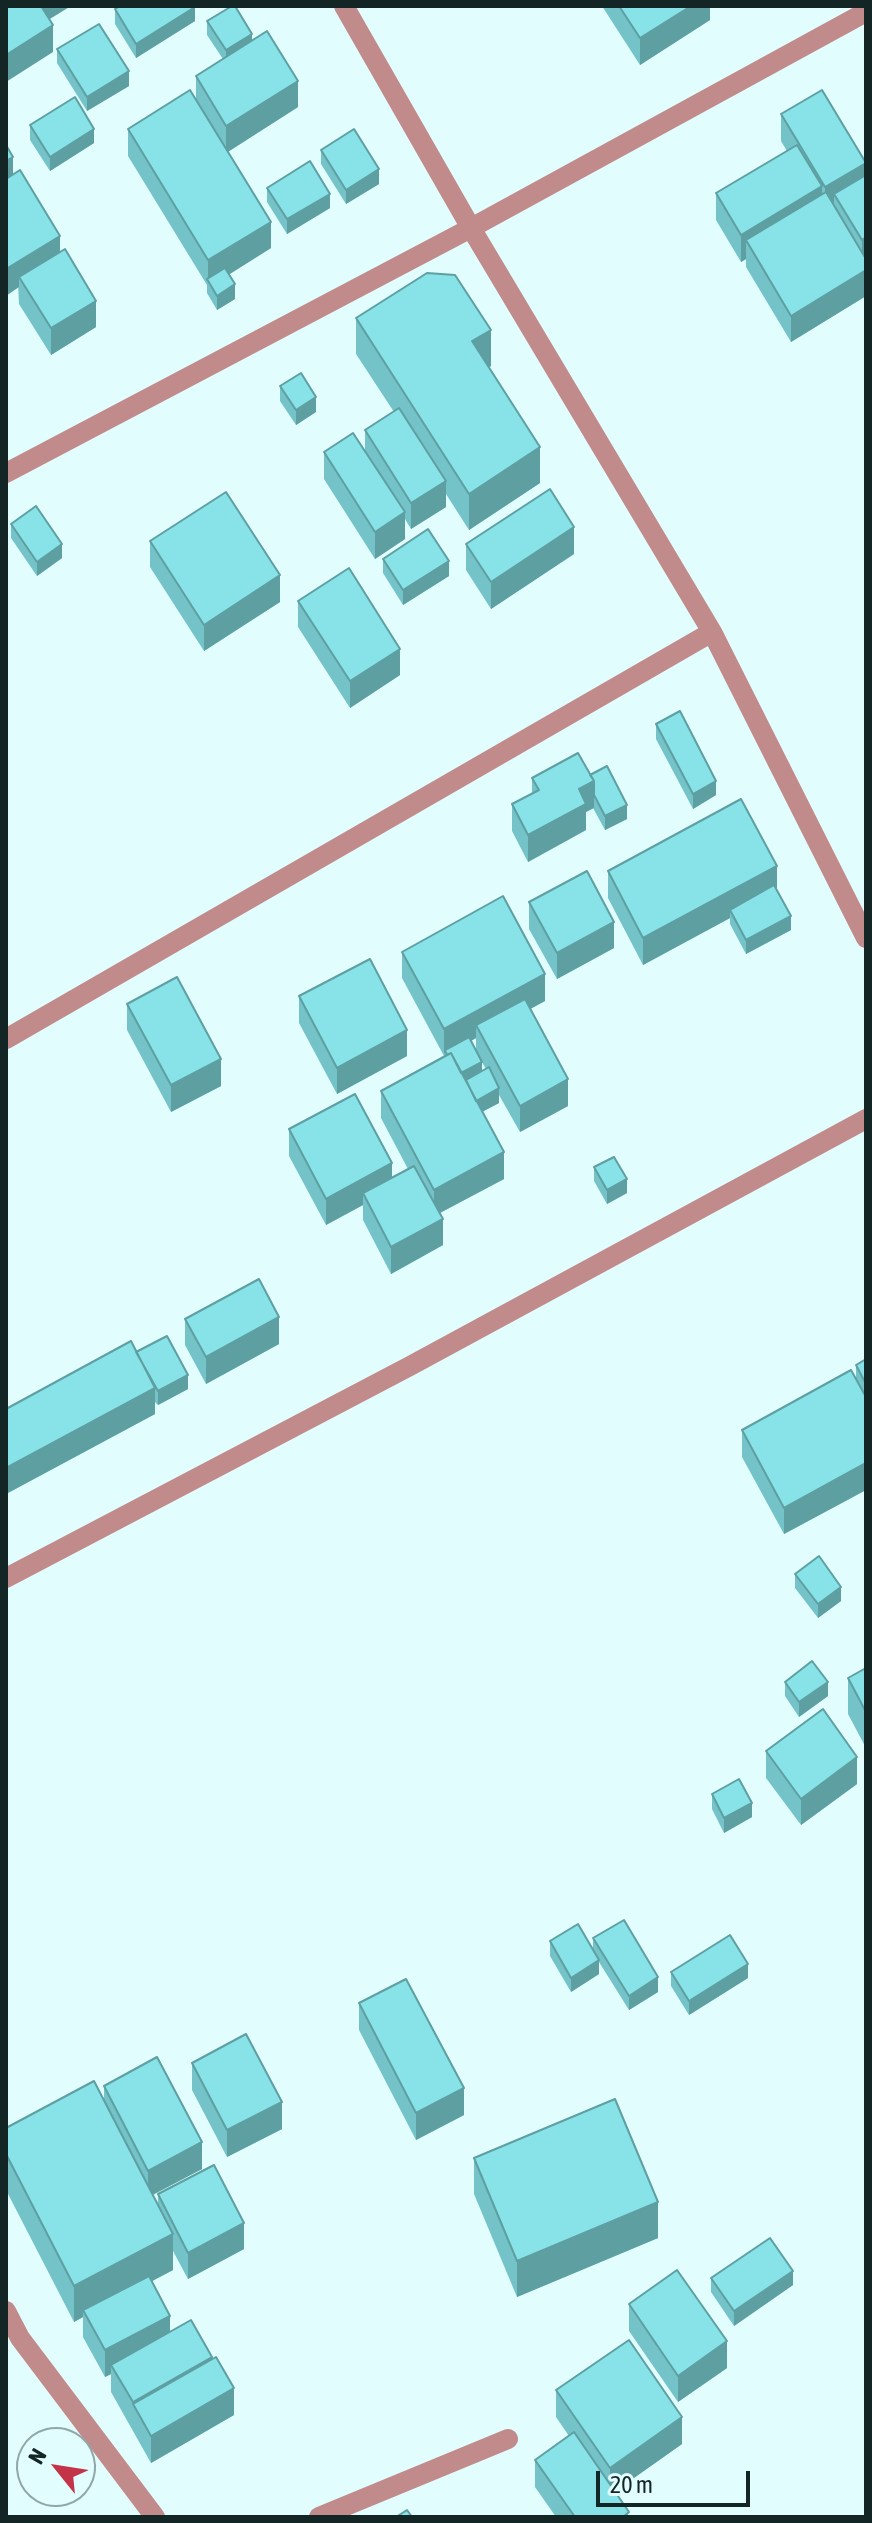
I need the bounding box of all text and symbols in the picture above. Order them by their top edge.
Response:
north arrow [16,2427,96,2507]
text: N [22,2444,51,2468]
scale bar [600,2455,754,2505]
text: 20 m [610,2471,653,2498]

